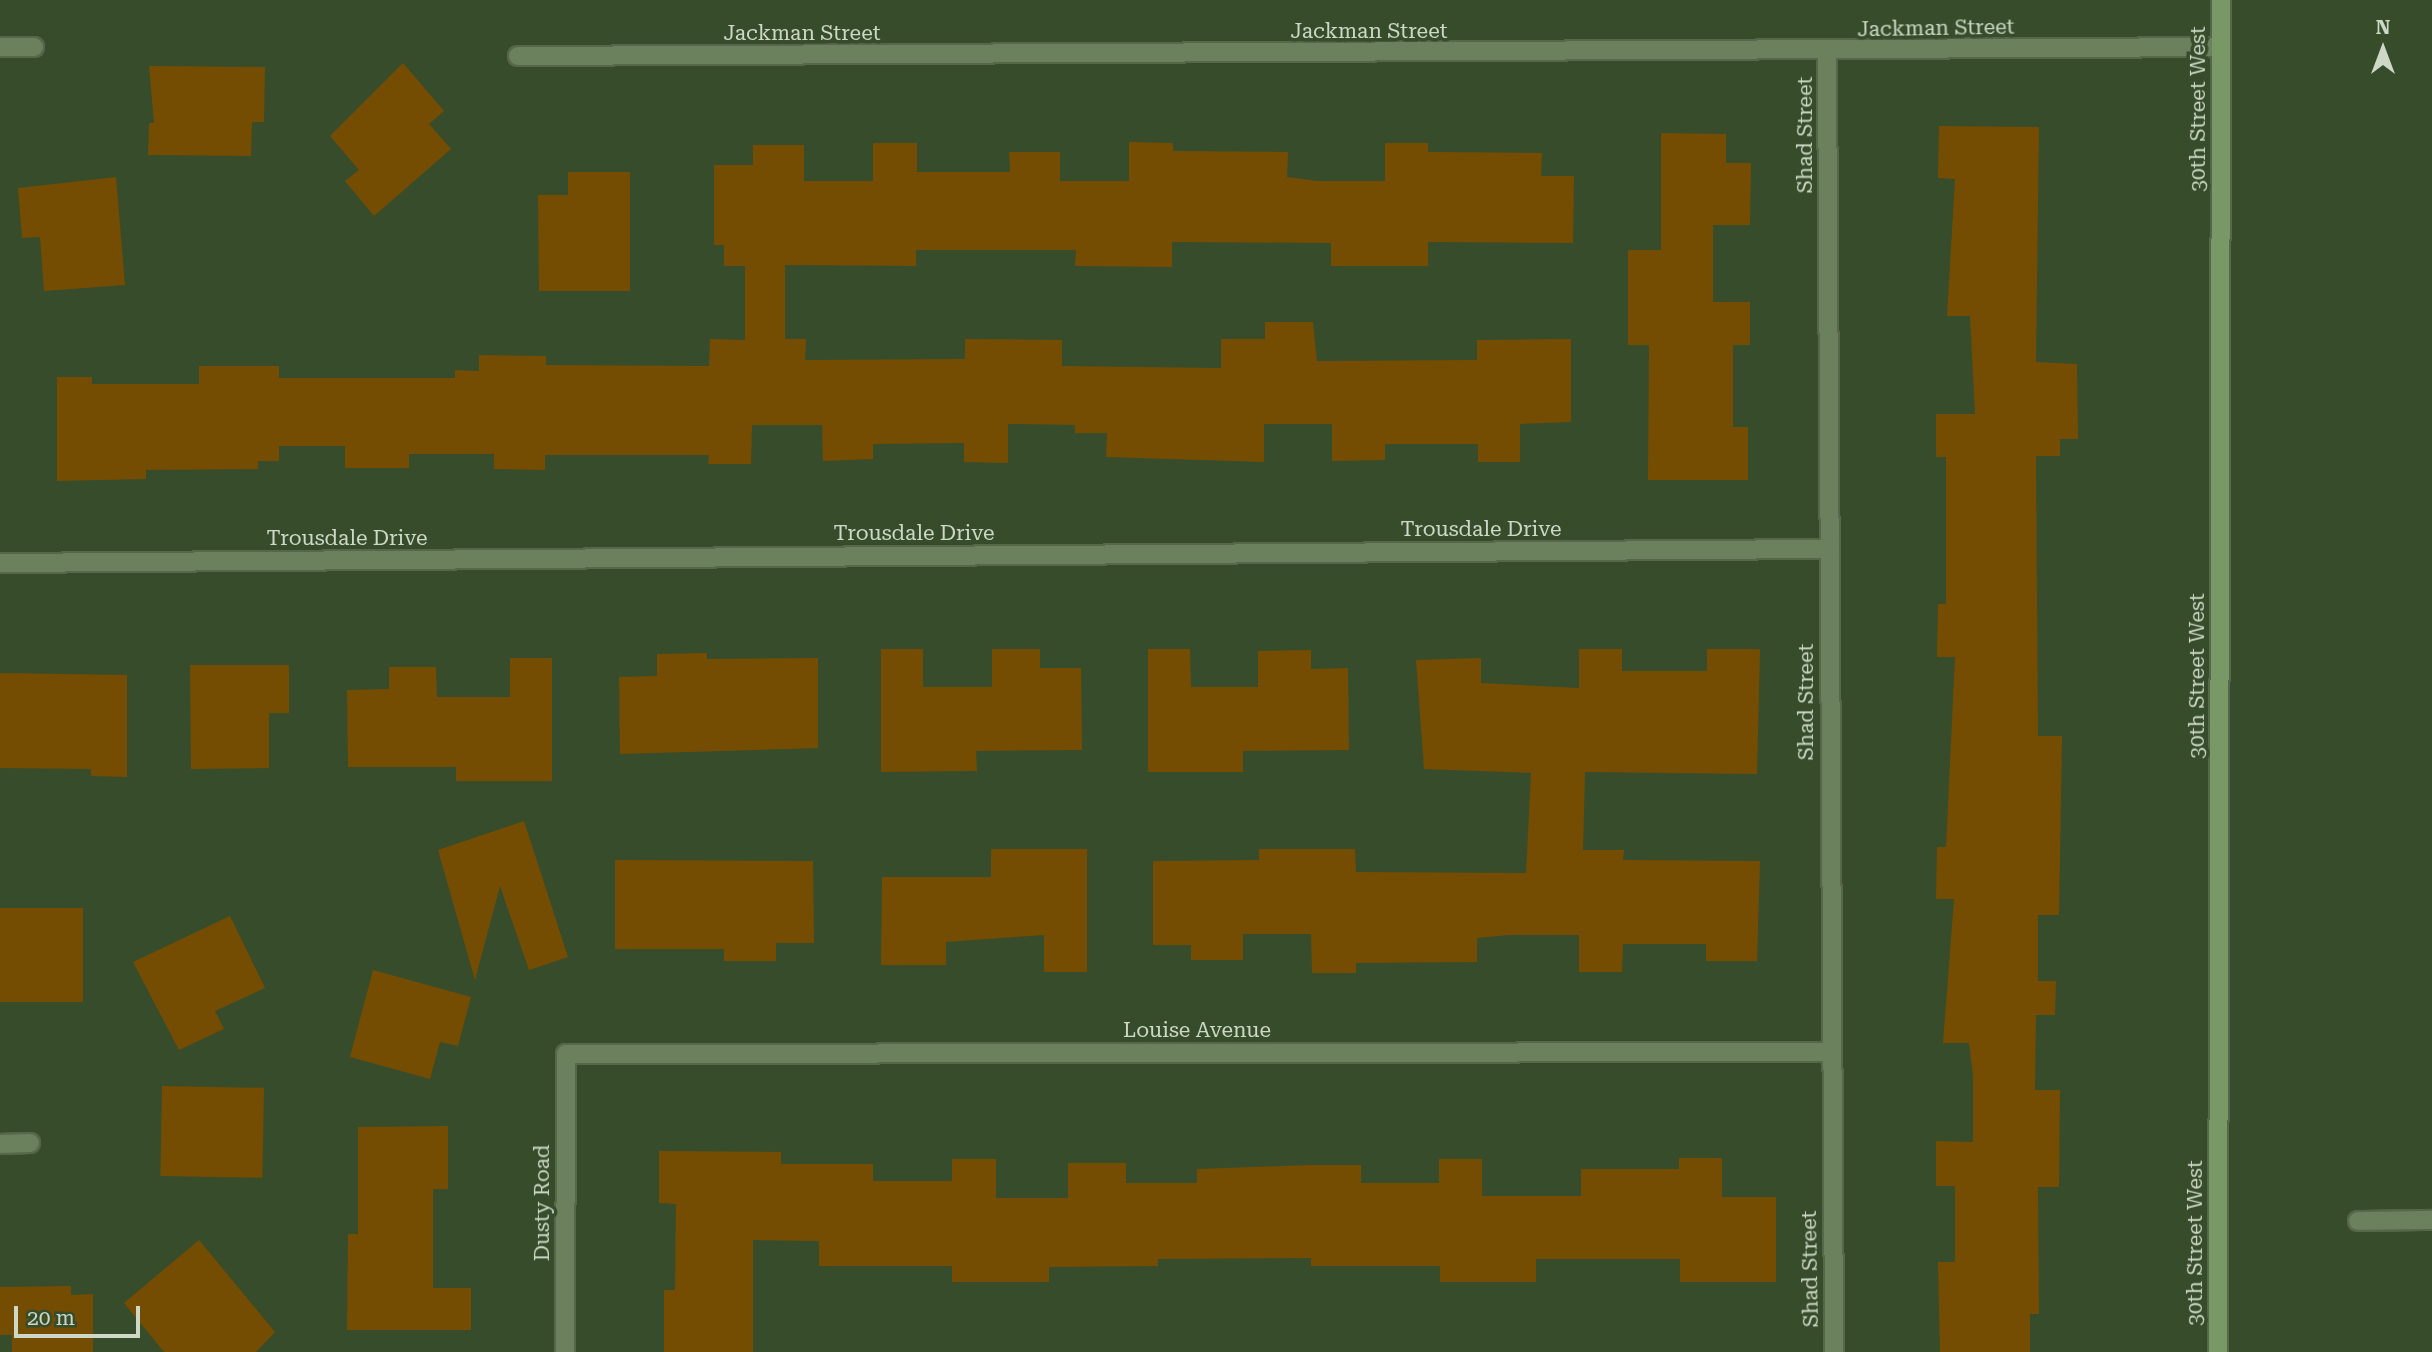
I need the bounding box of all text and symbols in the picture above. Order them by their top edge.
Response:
street label: Jackman Street [1857,14,2015,42]
north arrow [2348,14,2418,84]
text: N [2376,16,2390,39]
street label: Jackman Street [1290,18,1448,44]
street label: Jackman Street [723,20,881,46]
street label: 30th Street West [2185,26,2211,192]
street label: Shad Street [1792,77,1818,193]
street label: Trousdale Drive [1400,516,1562,542]
street label: Trousdale Drive [833,520,995,546]
street label: Trousdale Drive [266,525,428,551]
street label: 30th Street West [2184,593,2210,759]
street label: Shad Street [1793,644,1819,760]
street label: Louise Avenue [1123,1017,1271,1043]
street label: Dusty Road [529,1145,555,1261]
street label: 30th Street West [2182,1160,2208,1326]
street label: Shad Street [1796,1210,1824,1328]
scale bar [18,1292,144,1336]
text: 20 m [27,1306,75,1330]

